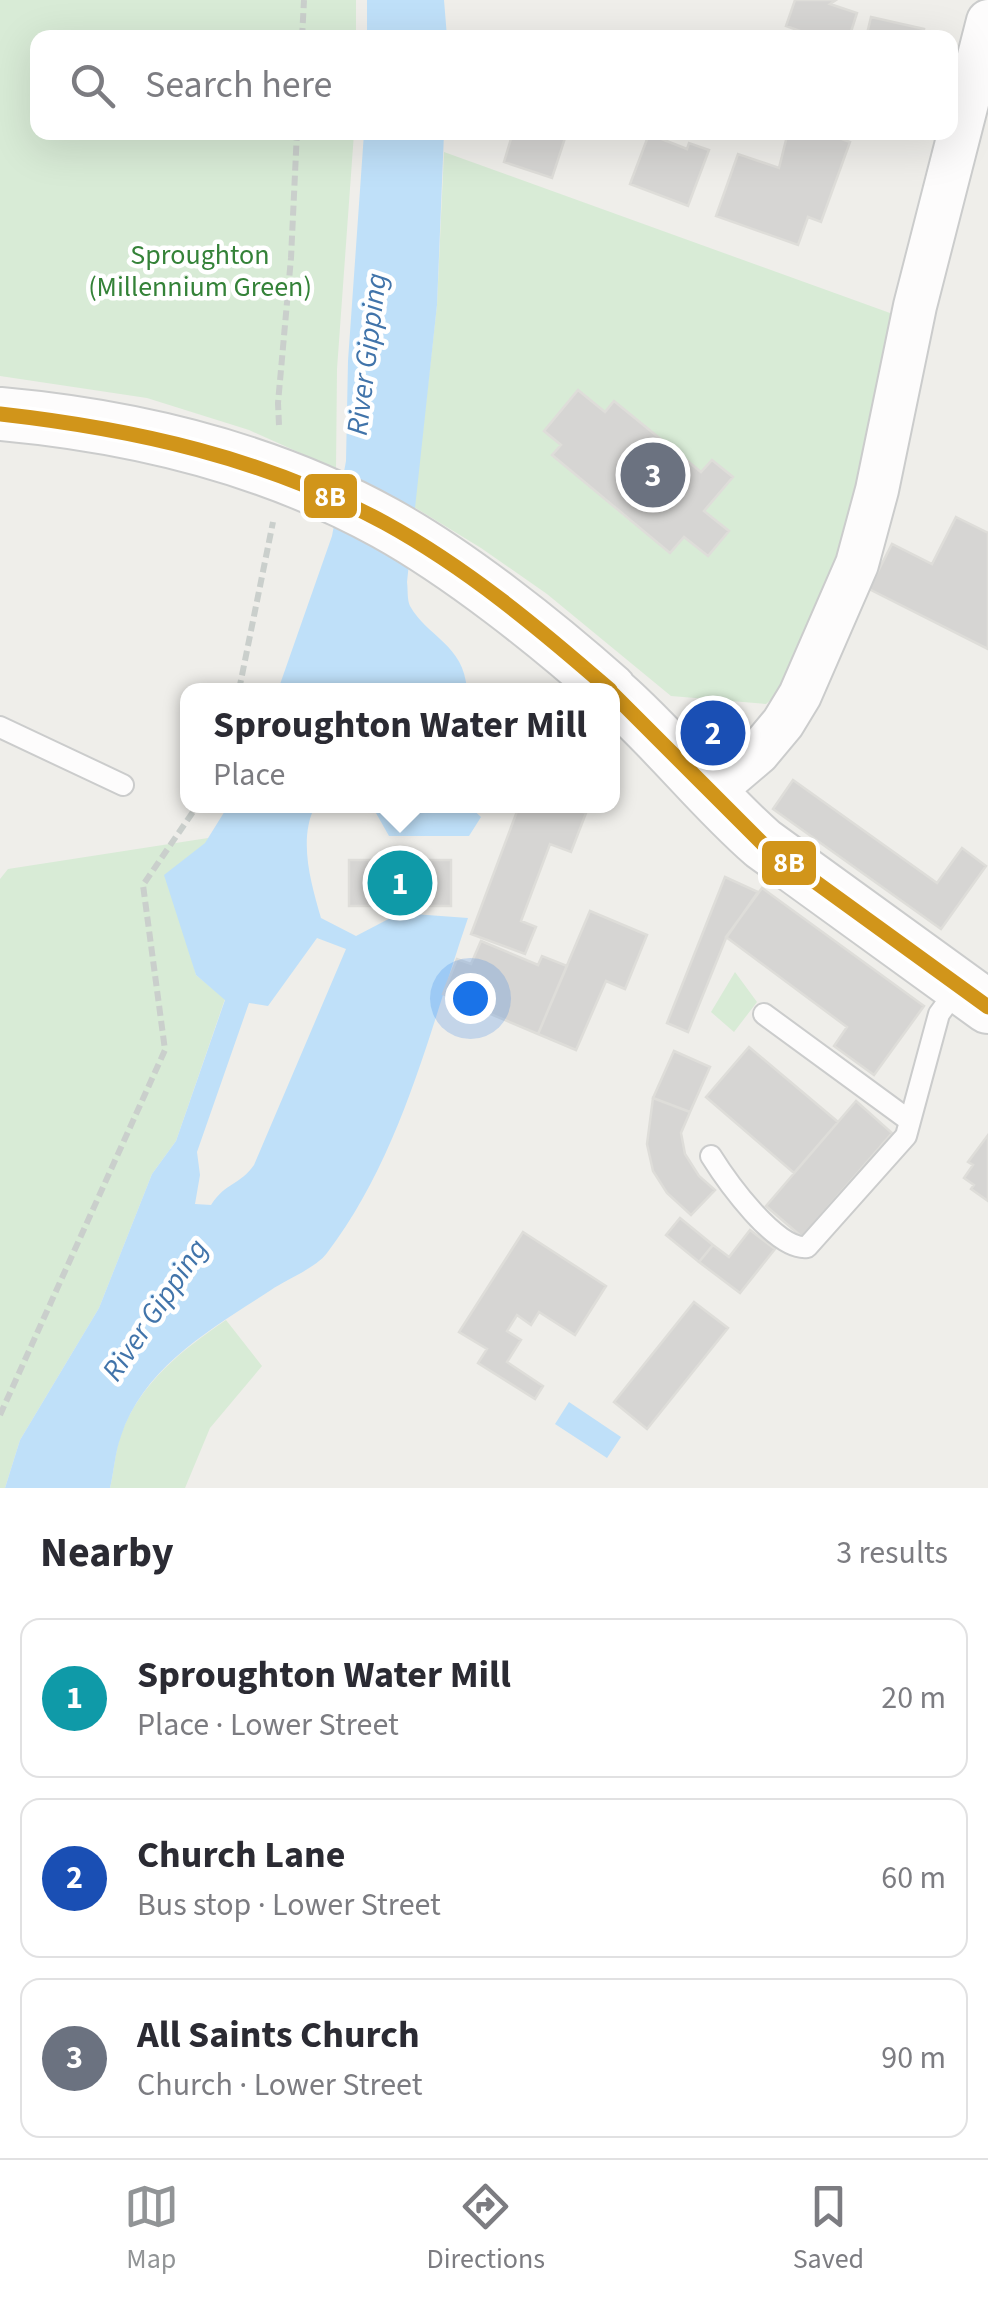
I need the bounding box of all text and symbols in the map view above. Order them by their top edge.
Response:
search box [30,30,958,140]
icon: search [65,58,120,113]
text: Search here [145,58,332,112]
park label: Sproughton (Millennium Green) [88,235,312,307]
water label: River Gipping [336,270,398,438]
pin: 3 [620,438,686,512]
line badge: 8B [302,472,359,520]
text: 8B [314,477,346,517]
popup [180,683,620,813]
pin: 2 [680,696,746,770]
text: Sproughton Water Mill [213,698,587,752]
text: Place [213,752,285,798]
line badge: 8B [760,839,818,887]
text: 8B [773,843,805,883]
pin: 1 [368,846,432,920]
your location [445,973,496,1024]
water label: River Gipping [91,1230,219,1390]
text: Nearby [40,1523,174,1583]
text: 3 results [836,1530,948,1576]
text: Sproughton Water Mill [137,1648,511,1702]
text: 1 [66,1675,83,1721]
text: 20 m [881,1675,946,1721]
text: Place · Lower Street [137,1702,399,1748]
text: Church Lane [137,1828,345,1882]
text: 2 [66,1855,83,1901]
text: 60 m [881,1855,946,1901]
text: Bus stop · Lower Street [137,1882,441,1928]
text: All Saints Church [137,2008,420,2062]
text: 3 [66,2035,83,2081]
text: 90 m [881,2035,946,2081]
text: Church · Lower Street [137,2062,422,2108]
tab: Map [124,2179,179,2279]
tab: Directions [427,2179,545,2279]
tab: Saved [793,2179,864,2279]

